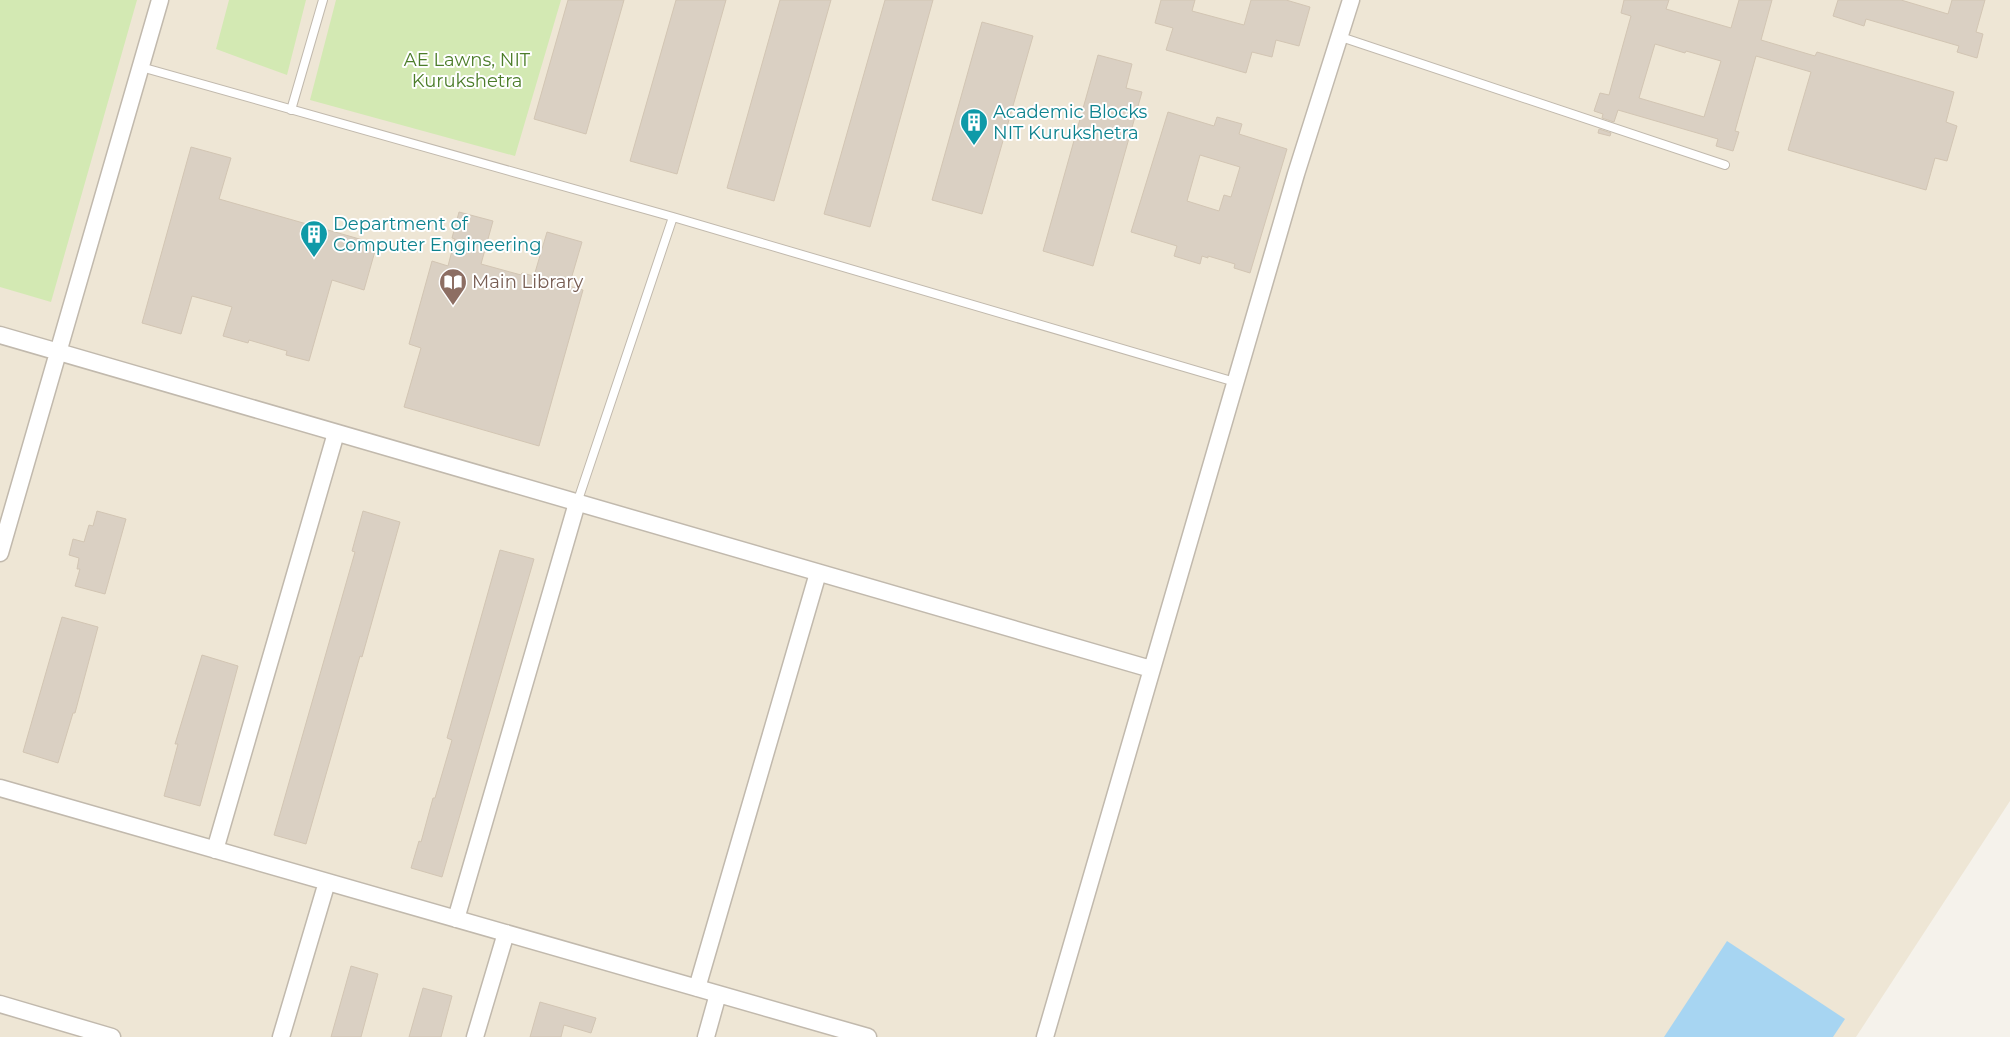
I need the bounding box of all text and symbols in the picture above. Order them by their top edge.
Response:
park label: AE Lawns, NIT Kurukshetra [404,49,531,92]
place label: Academic Blocks NIT Kurukshetra [993,101,1148,144]
building icon: Academic Blocks NIT Kurukshetra [959,107,989,146]
place label: Department of Computer Engineering [333,213,542,256]
building icon: Department of Computer Engineering [299,219,329,258]
library icon: Main Library [438,267,468,306]
place label: Main Library [472,271,583,293]

